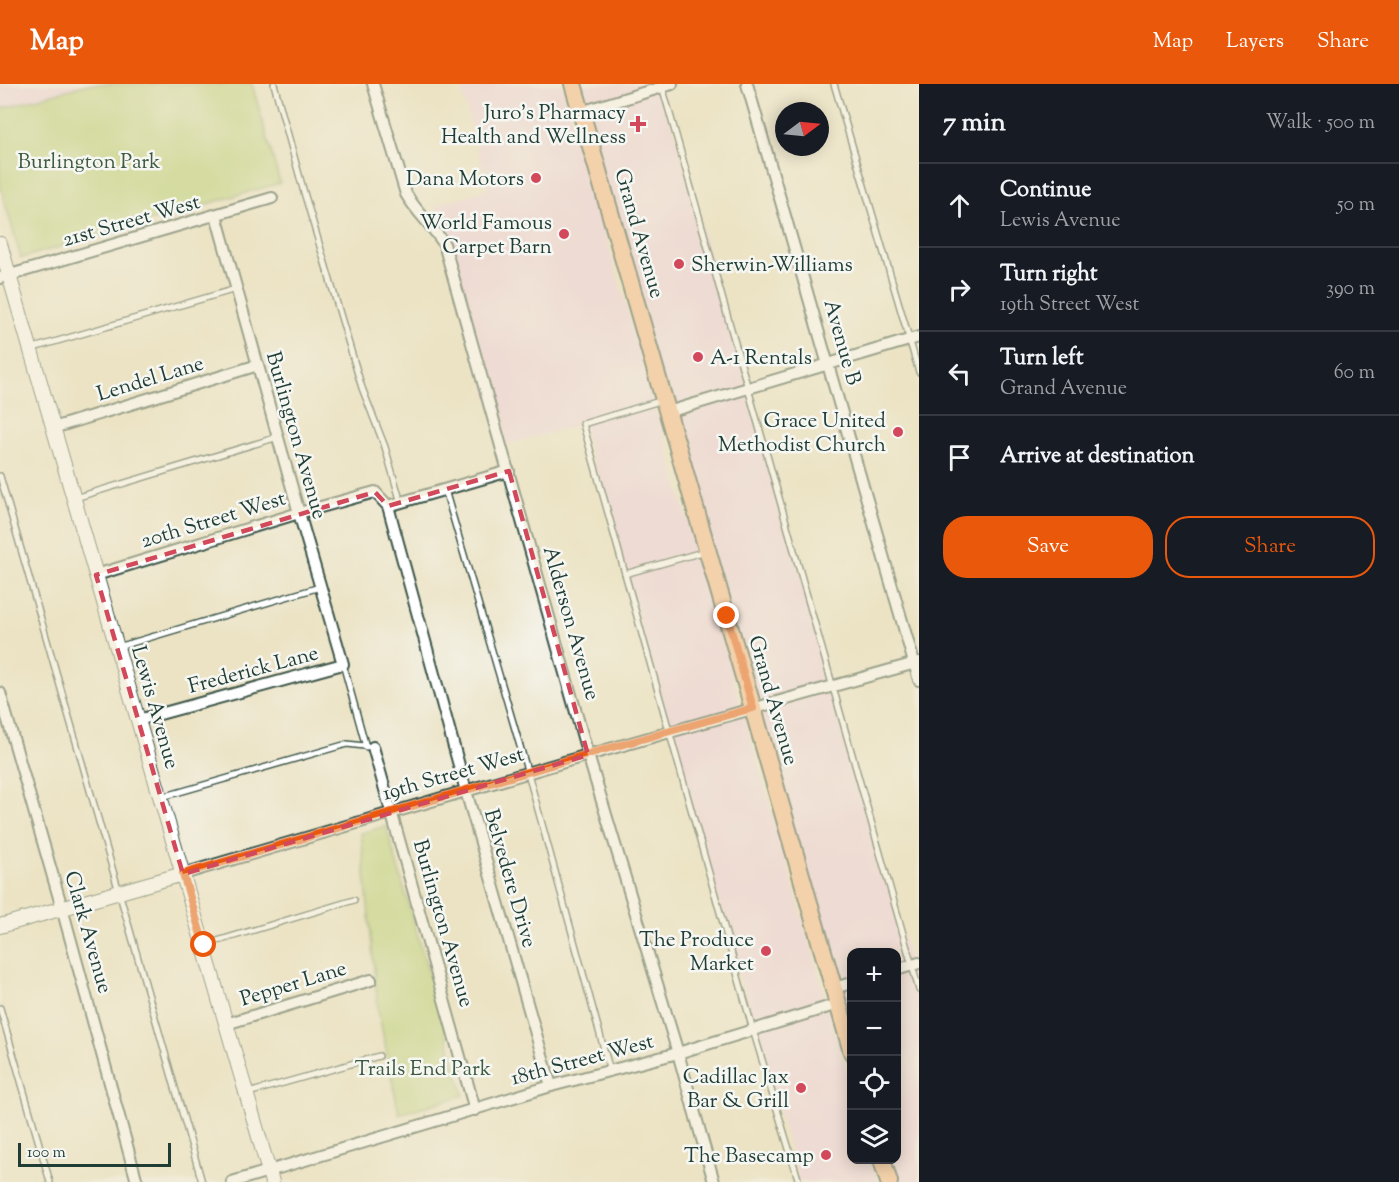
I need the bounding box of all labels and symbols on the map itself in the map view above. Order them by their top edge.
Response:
place label: Juro's Pharmacy Health and Wellness [441,99,627,153]
north arrow [775,102,829,156]
marker: Juro's Pharmacy Health and Wellness [631,117,645,131]
park label: Burlington Park [17,148,161,178]
place label: Dana Motors [406,165,524,195]
street label: Grand Avenue [605,165,671,302]
marker: Dana Motors [529,171,543,185]
street label: 21st Street West [59,188,204,256]
place label: World Famous Carpet Barn [419,209,552,263]
marker: World Famous Carpet Barn [557,227,571,241]
place label: Sherwin-Williams [691,251,853,281]
marker: Sherwin-Williams [672,257,686,271]
street label: Avenue B [815,296,868,389]
place label: A-1 Rentals [710,344,812,374]
street label: Burlington Avenue [257,348,333,523]
street label: Lendel Lane [93,349,208,410]
marker: A-1 Rentals [691,350,705,364]
place label: Grace United Methodist Church [718,407,886,461]
marker: Grace United Methodist Church [891,425,905,439]
street label: 20th Street West [137,485,290,557]
street label: Alderson Avenue [534,543,606,704]
route end [713,602,739,628]
street label: Grand Avenue [739,632,805,769]
street label: Frederick Lane [185,639,322,703]
street label: Lewis Avenue [122,643,186,773]
street label: 19th Street West [379,740,528,809]
street label: Belvedere Drive [475,806,543,951]
street label: Burlington Avenue [404,836,480,1011]
street label: Clark Avenue [55,868,119,997]
place label: The Produce Market [639,926,754,980]
route start [190,931,216,957]
marker: The Produce Market [759,944,773,958]
street label: Pepper Lane [237,954,351,1015]
street label: 18th Street West [508,1027,657,1094]
park label: Trails End Park [355,1055,492,1085]
place label: Cadillac Jax Bar & Grill [683,1063,789,1117]
marker: Cadillac Jax Bar & Grill [794,1081,808,1095]
scale bar [18,1140,171,1168]
place label: The Basecamp [684,1142,814,1172]
marker: The Basecamp [819,1148,833,1162]

